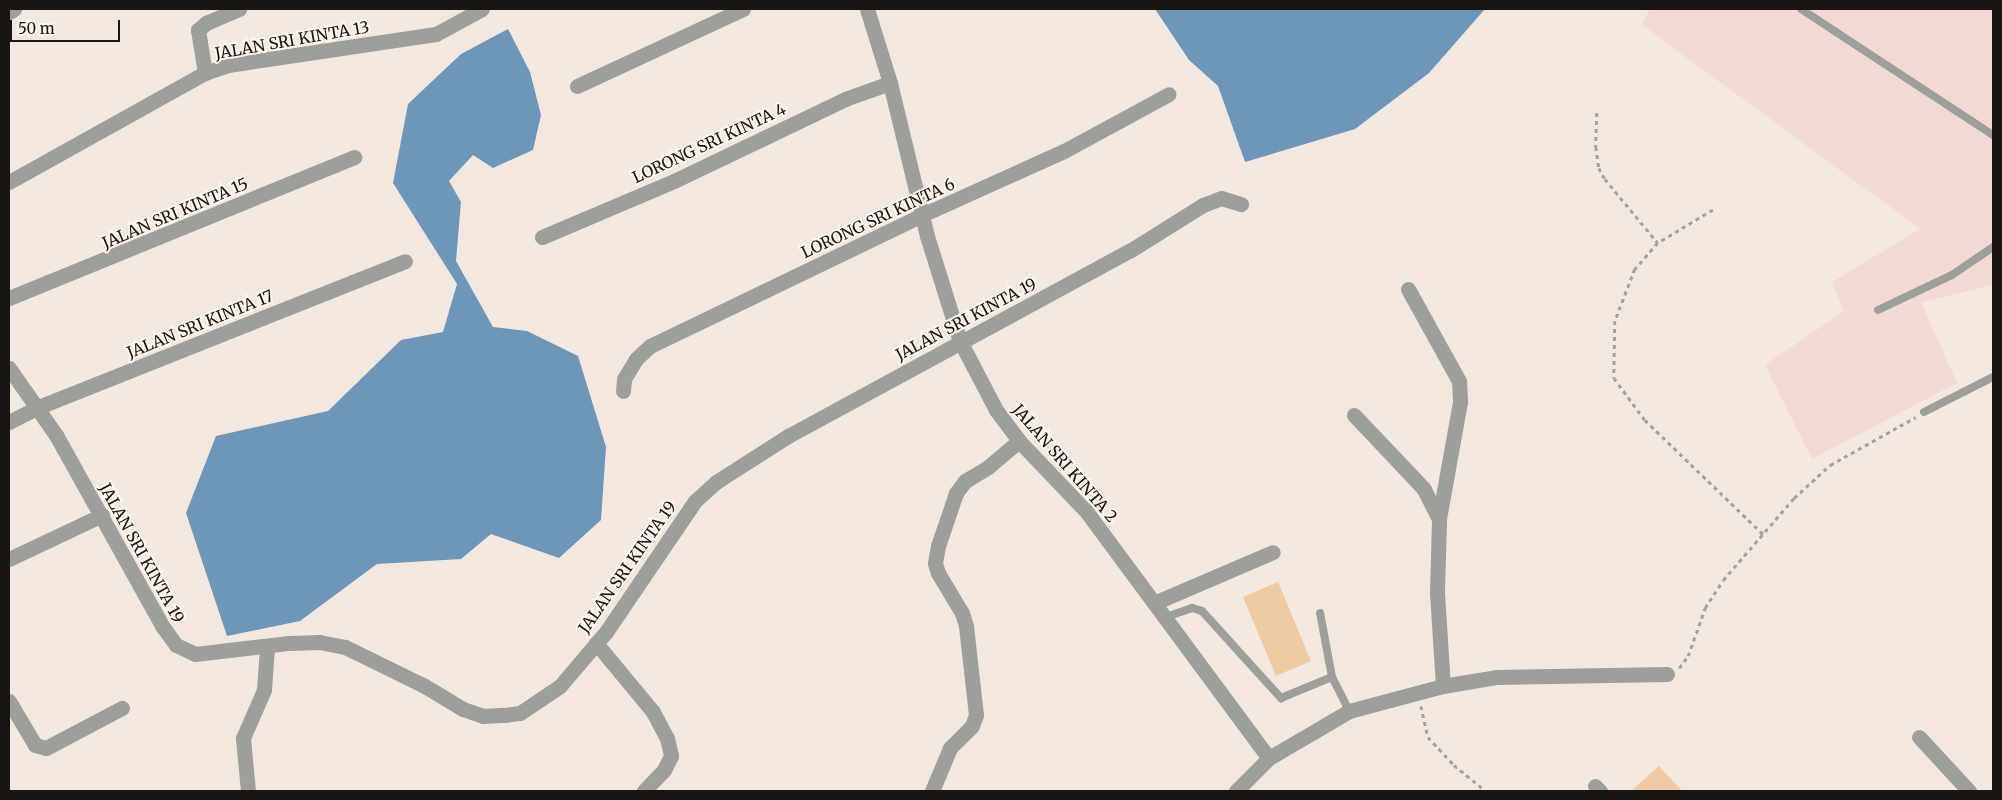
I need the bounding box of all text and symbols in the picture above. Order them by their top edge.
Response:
scale bar [12,10,122,42]
street label: JALAN SRI KINTA 13 [213,17,371,63]
text: 50 m [18,19,55,38]
street label: LORONG SRI KINTA 4 [629,99,789,187]
street label: JALAN SRI KINTA 15 [99,174,251,252]
street label: LORONG SRI KINTA 6 [798,174,958,262]
street label: JALAN SRI KINTA 19 [892,274,1040,364]
street label: JALAN SRI KINTA 17 [124,286,276,362]
street label: JALAN SRI KINTA 2 [1009,400,1121,526]
street label: JALAN SRI KINTA 19 [96,480,188,626]
street label: JALAN SRI KINTA 19 [574,497,680,637]

